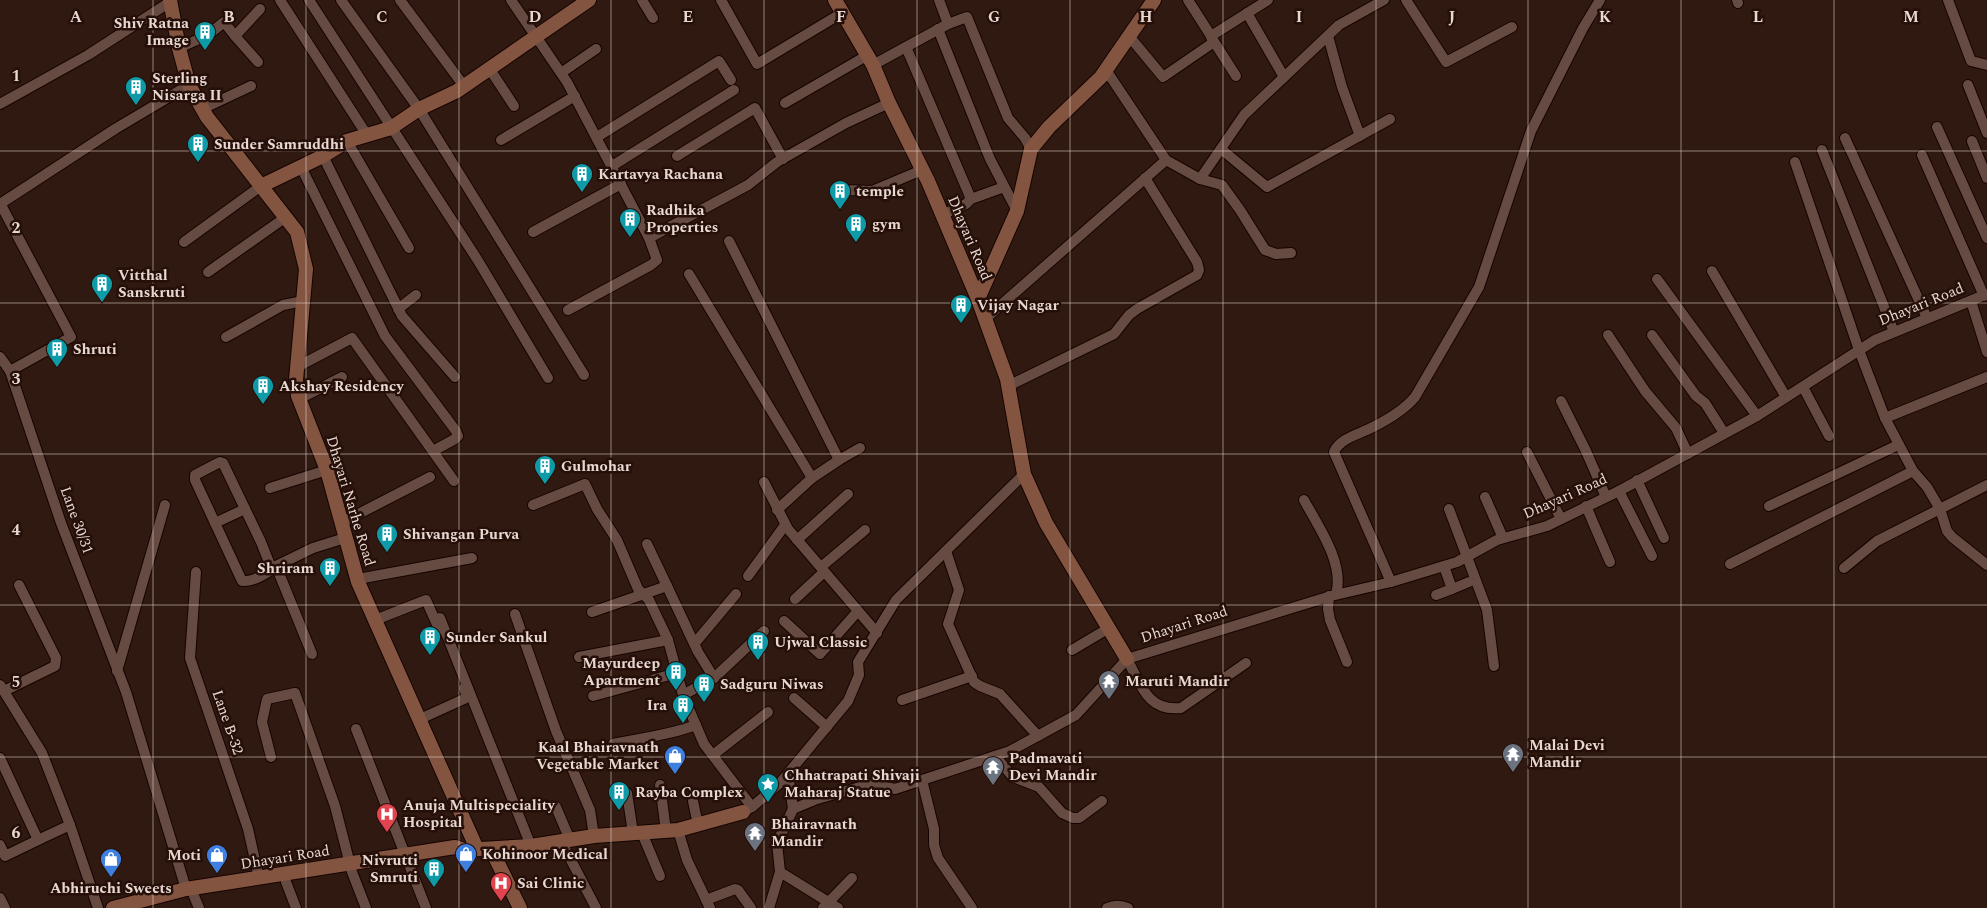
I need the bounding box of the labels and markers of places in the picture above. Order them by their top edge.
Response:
place label: Shiv Ratna Image [114,12,189,52]
building icon: Shiv Ratna Image [193,20,217,51]
place label: Sterling Nisarga II [152,67,222,107]
building icon: Sterling Nisarga II [124,75,148,106]
building icon: Sunder Samruddhi [186,132,210,163]
place label: Sunder Samruddhi [214,133,344,156]
building icon: Kartavya Rachana [570,162,594,193]
place label: Kartavya Rachana [598,163,723,186]
building icon: temple [828,179,852,210]
place label: temple [856,180,904,203]
place label: Radhika Properties [646,199,718,239]
building icon: Radhika Properties [618,207,642,238]
building icon: gym [844,212,868,243]
place label: gym [872,213,901,236]
place label: Vitthal Sanskruti [118,264,185,304]
building icon: Vitthal Sanskruti [90,272,114,303]
building icon: Vijay Nagar [949,293,973,324]
place label: Vijay Nagar [977,294,1059,317]
building icon: Shruti [45,337,69,368]
place label: Shruti [73,338,117,361]
building icon: Akshay Residency [251,374,275,405]
place label: Akshay Residency [279,375,404,398]
building icon: Gulmohar [533,454,557,485]
place label: Gulmohar [561,455,632,478]
building icon: Shivangan Purva [375,522,399,553]
place label: Shivangan Purva [403,523,519,546]
building icon: Shriram [318,556,342,587]
place label: Shriram [257,557,314,580]
building icon: Sunder Sankul [418,625,442,656]
place label: Sunder Sankul [446,626,548,649]
building icon: Ujwal Classic [746,630,770,661]
place label: Ujwal Classic [774,631,867,654]
place label: Mayurdeep Apartment [582,652,660,692]
building icon: Mayurdeep Apartment [664,660,688,691]
temple icon: Maruti Mandir [1097,669,1121,700]
place label: Maruti Mandir [1125,670,1230,693]
building icon: Sadguru Niwas [692,672,716,703]
place label: Sadguru Niwas [720,673,824,696]
building icon: Ira [671,693,695,724]
place label: Ira [647,694,667,717]
place label: Malai Devi Mandir [1529,734,1605,774]
place label: Kaal Bhairavnath Vegetable Market [536,736,659,776]
temple icon: Malai Devi Mandir [1501,742,1525,773]
shop icon: Kaal Bhairavnath Vegetable Market [663,744,687,775]
place label: Padmavati Devi Mandir [1009,747,1097,787]
temple icon: Padmavati Devi Mandir [981,755,1005,786]
place label: Chhatrapati Shivaji Maharaj Statue [784,764,920,804]
place icon: Chhatrapati Shivaji Maharaj Statue [756,772,780,803]
building icon: Rayba Complex [607,780,631,811]
place label: Rayba Complex [635,781,743,804]
place label: Anuja Multispeciality Hospital [403,794,555,834]
hospital icon: Anuja Multispeciality Hospital [375,802,399,833]
place label: Bhairavnath Mandir [771,813,857,853]
temple icon: Bhairavnath Mandir [743,821,767,852]
shop icon: Kohinoor Medical [454,842,478,873]
shop icon: Moti [205,843,229,874]
place label: Kohinoor Medical [482,843,608,866]
place label: Moti [167,844,201,867]
shop icon: Abhiruchi Sweets [99,847,123,878]
place label: Nivrutti Smruti [362,849,418,889]
building icon: Nivrutti Smruti [422,857,446,888]
hospital icon: Sai Clinic [489,871,513,902]
place label: Sai Clinic [517,872,584,895]
place label: Abhiruchi Sweets [50,877,172,900]

